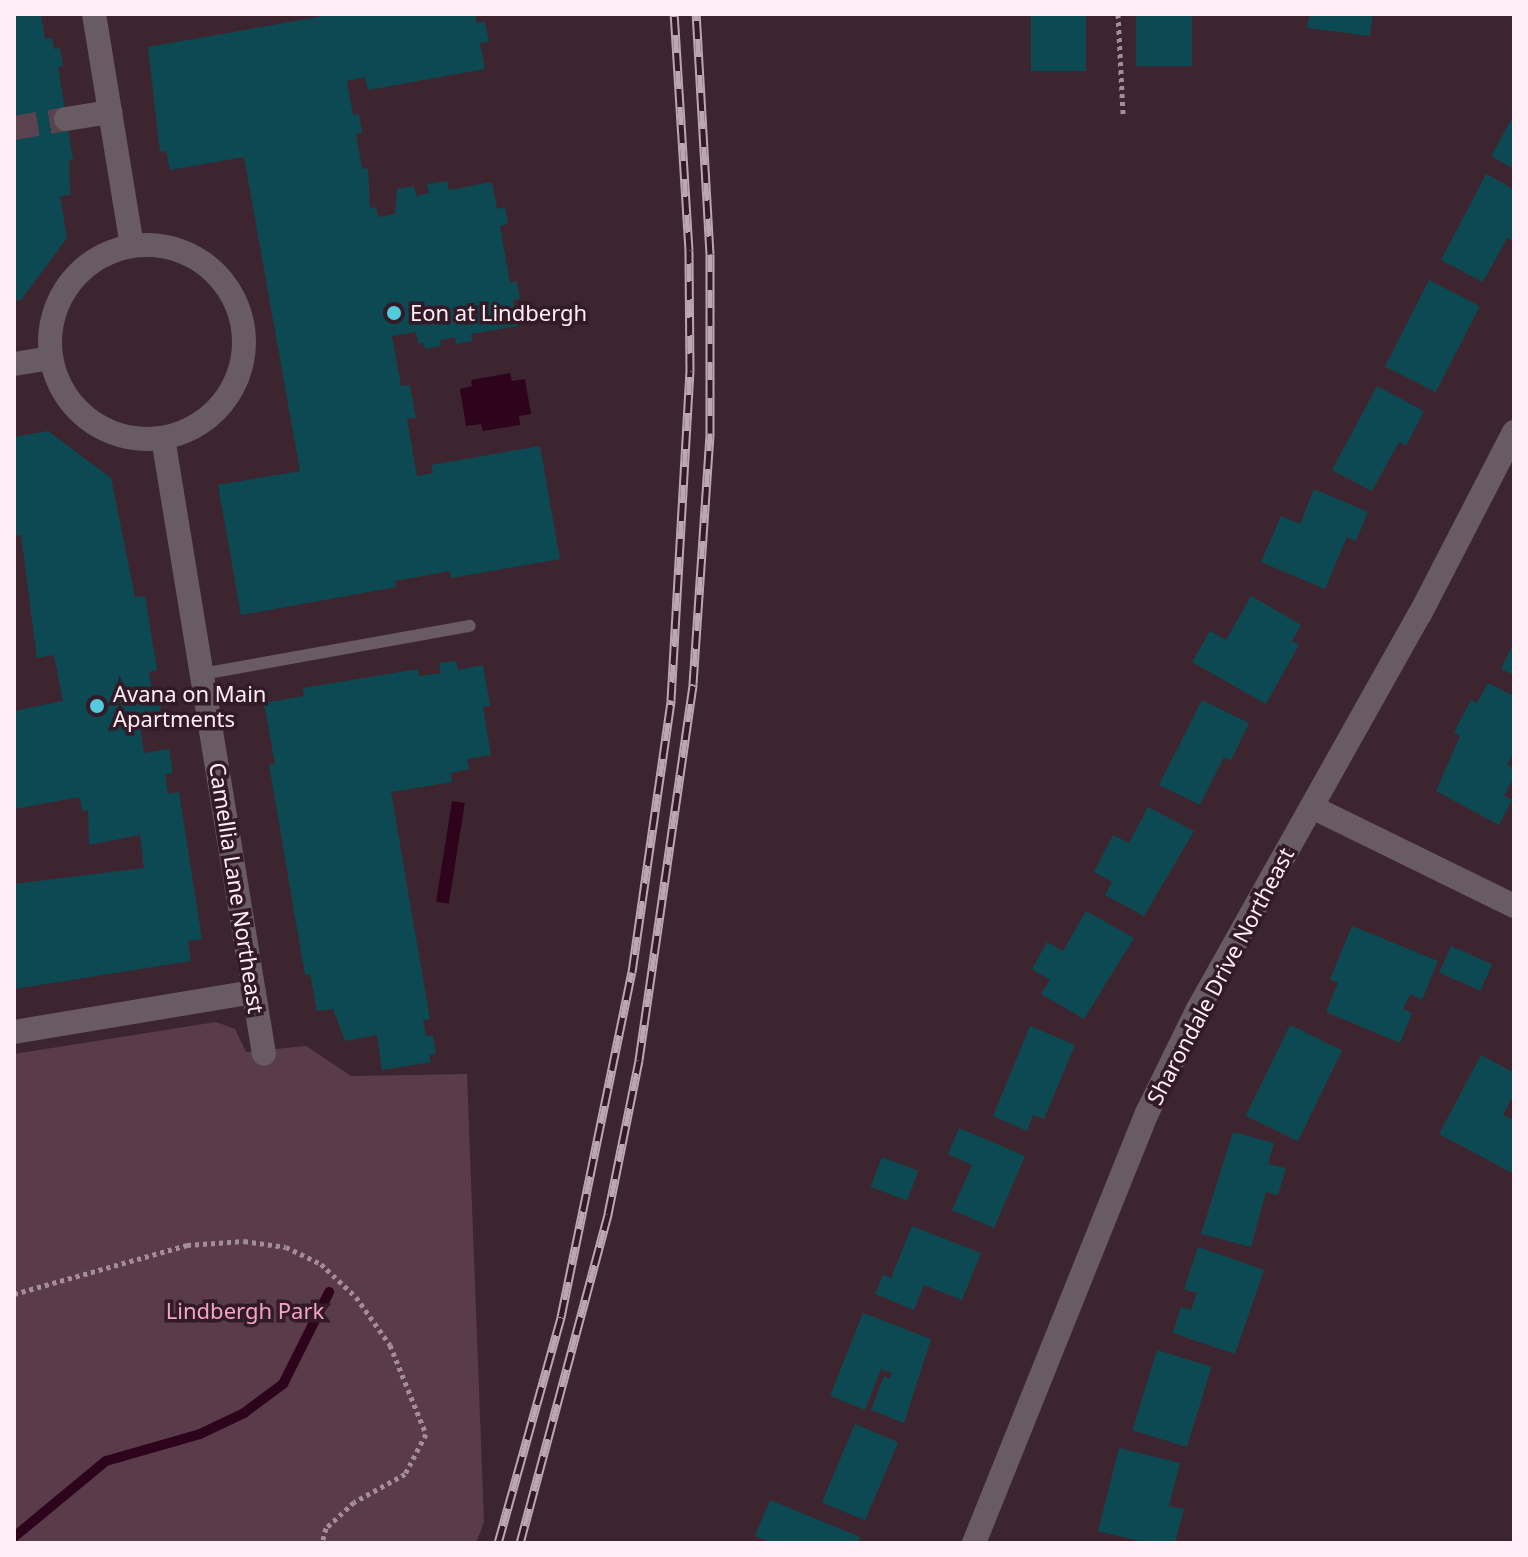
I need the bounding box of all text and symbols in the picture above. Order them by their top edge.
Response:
place label: Eon at Lindbergh [410,300,587,326]
marker: Eon at Lindbergh [385,304,403,322]
place label: Avana on Main Apartments [113,680,266,732]
marker: Avana on Main Apartments [88,697,106,715]
street label: Camellia Lane Northeast [204,761,270,1015]
street label: Sharondale Drive Northeast [1141,843,1299,1109]
park label: Lindbergh Park [166,1298,324,1324]

